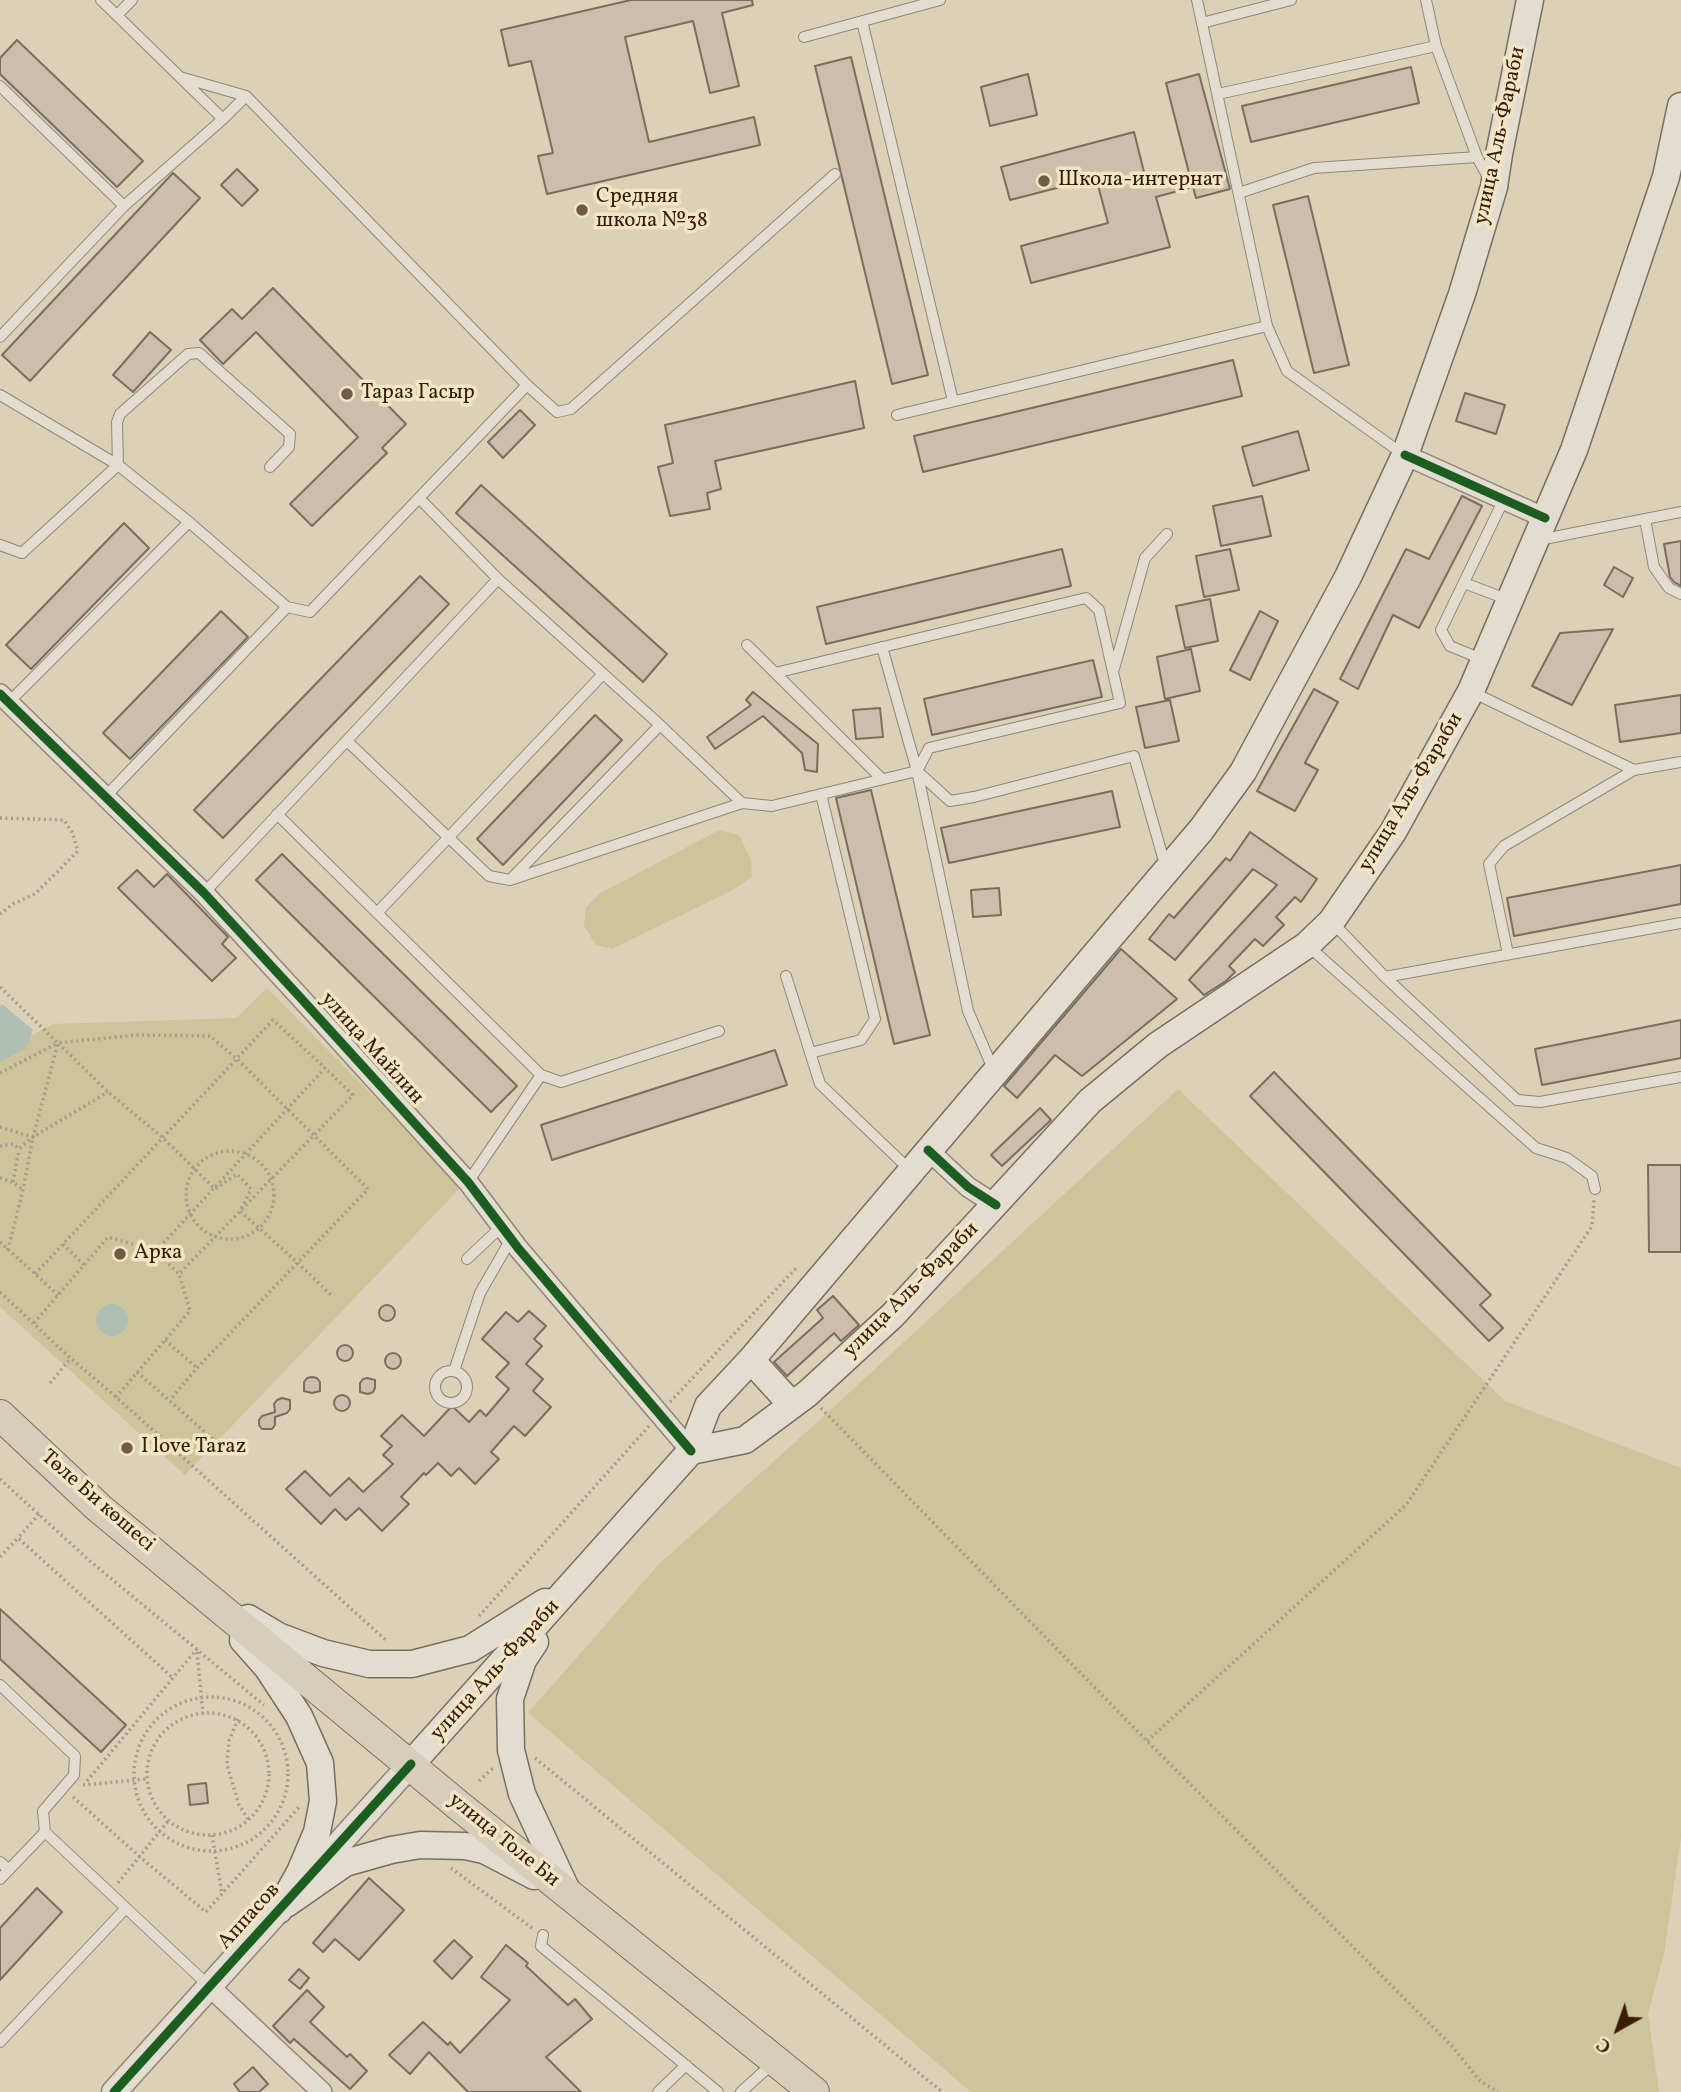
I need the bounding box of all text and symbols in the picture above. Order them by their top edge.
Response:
street label: улица Аль-Фараби [1470,45,1532,227]
place label: Школа-интернат [1058,168,1223,194]
marker: Школа-интернат [1036,173,1052,189]
place label: Средняя школа №38 [596,185,708,235]
marker: Средняя школа №38 [574,202,590,218]
place label: Тараз Гасыр [361,381,475,407]
marker: Тараз Гасыр [339,386,355,402]
street label: улица Аль-Фараби [1354,709,1470,877]
street label: улица Майлин [314,988,428,1110]
street label: улица Аль-Фараби [839,1218,985,1364]
place label: Арка [134,1241,182,1267]
marker: Арка [112,1246,128,1262]
place label: I love Taraz [141,1435,246,1461]
marker: I love Taraz [119,1440,135,1456]
street label: Төле Би көшесі [35,1446,159,1558]
street label: улица Аль-Фараби [426,1595,566,1747]
street label: улица Толе Би [442,1788,564,1894]
street label: Аппасов [214,1879,286,1955]
north arrow [1583,1994,1653,2064]
text: С [1591,2031,1618,2059]

